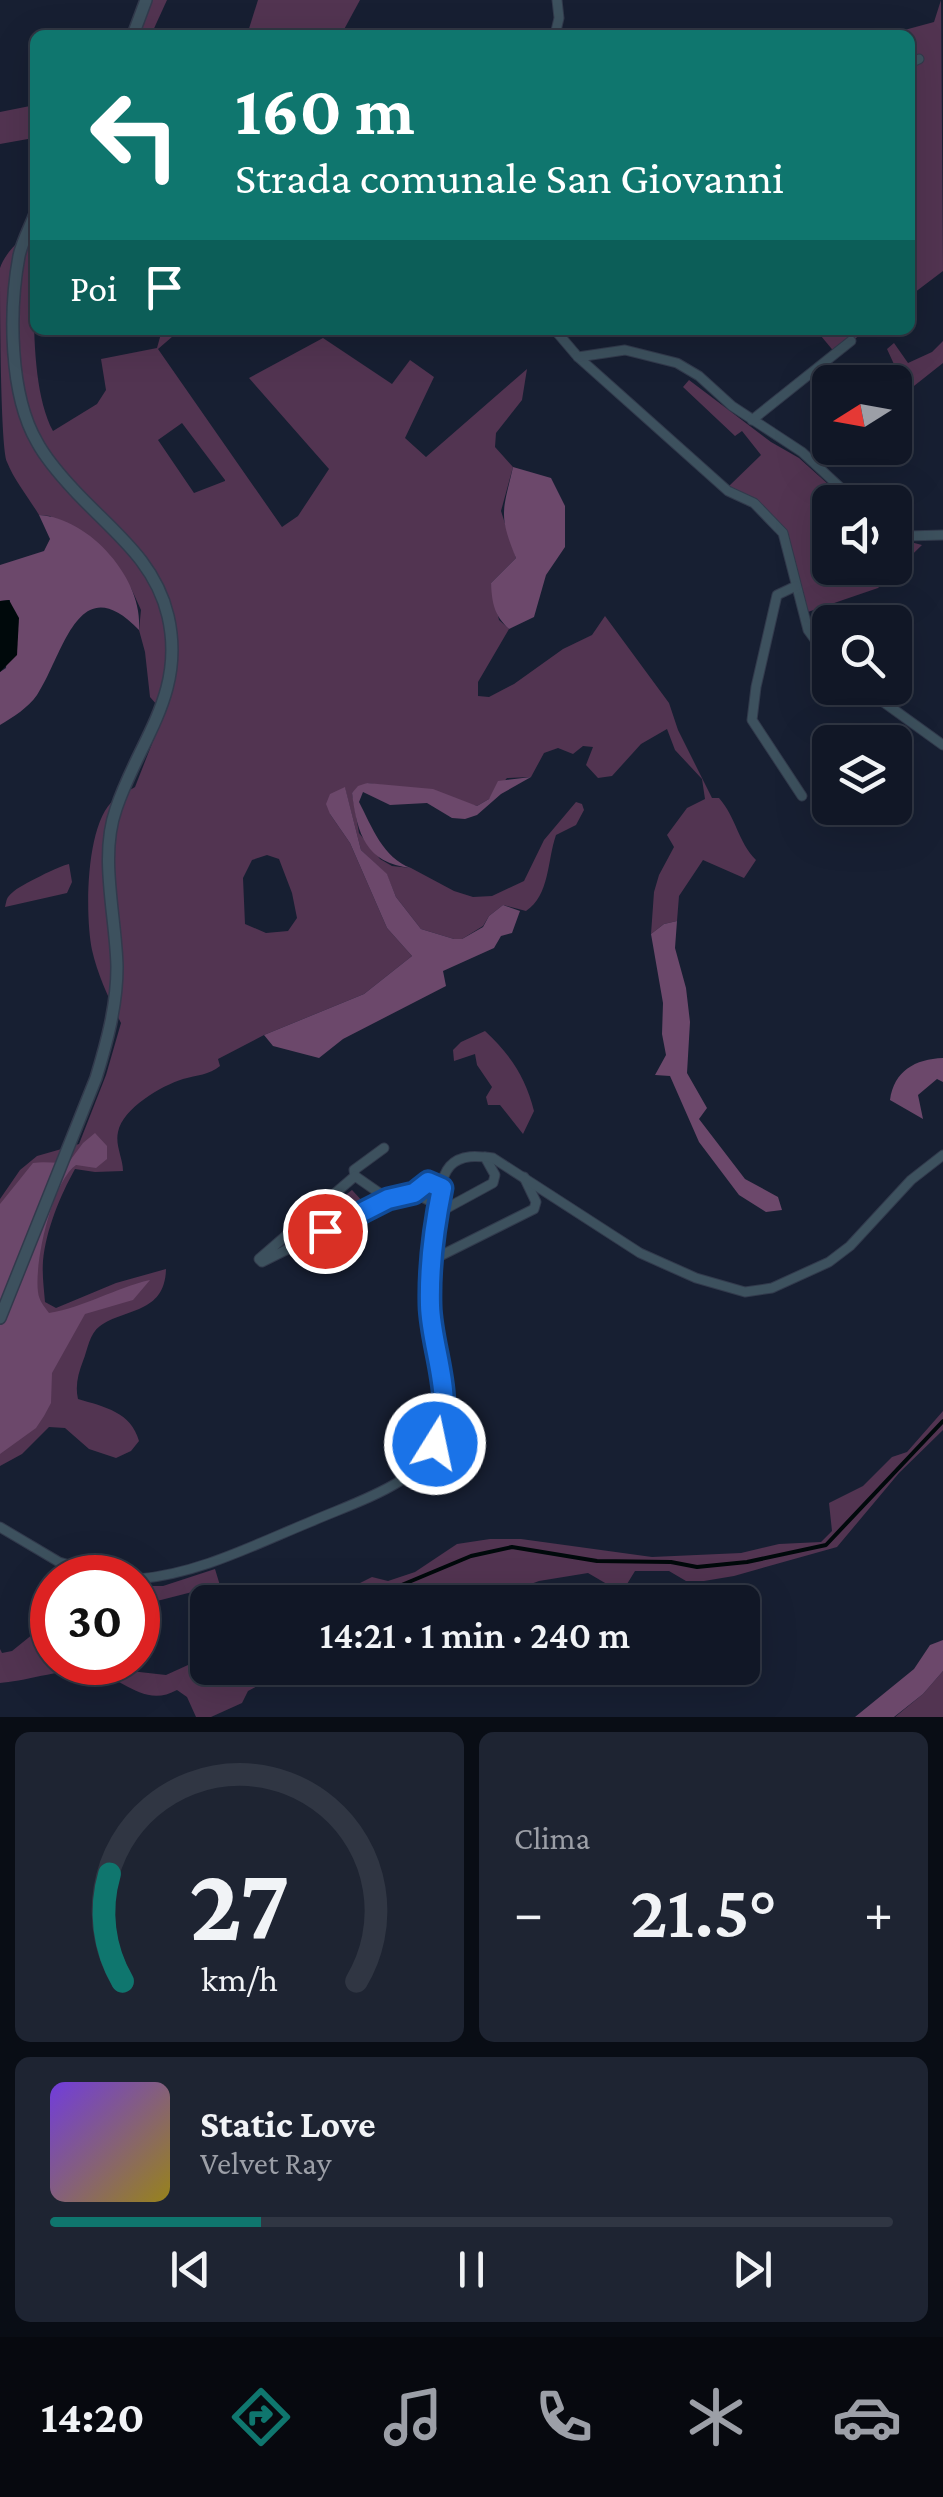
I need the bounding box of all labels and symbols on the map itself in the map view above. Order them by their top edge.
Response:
north arrow [812,365,912,465]
pin [283,1189,368,1274]
position arrow [383,1392,487,1496]
speed limit sign: 30 [30,1555,160,1685]

